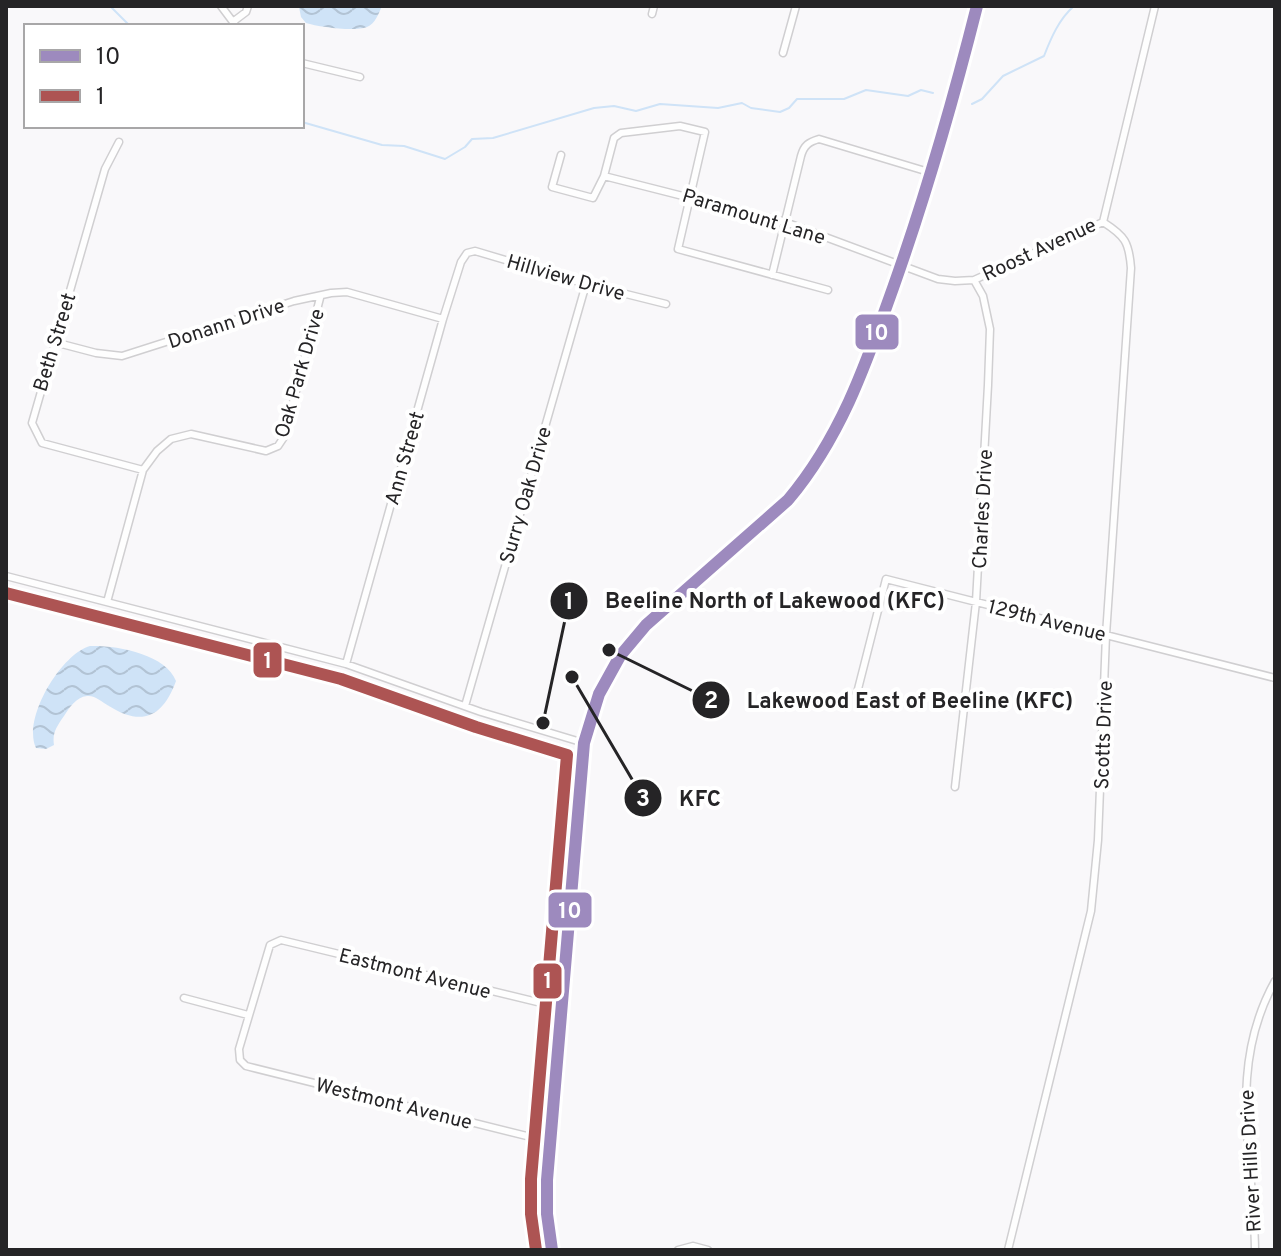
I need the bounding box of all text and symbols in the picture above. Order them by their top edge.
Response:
legend [24,24,304,128]
text: 10 [96,43,120,73]
text: 1 [96,83,105,113]
street label: Paramount Lane [679,184,828,252]
street label: Roost Avenue [979,213,1101,289]
street label: Hillview Drive [503,250,628,308]
street label: Beth Street [29,290,83,395]
street label: Donann Drive [165,294,288,356]
street label: Oak Park Drive [270,306,332,441]
line badge: 10 [854,313,900,351]
text: 10 [865,321,889,348]
street label: Ann Street [380,409,432,508]
street label: Surry Oak Drive [495,424,559,567]
street label: Charles Drive [968,448,1000,570]
callout: Beeline North of Lakewood (KFC) [549,578,961,624]
text: 1 [564,588,574,618]
text: Beeline North of Lakewood (KFC) [605,589,945,616]
street label: 129th Avenue [985,595,1108,649]
line badge: 1 [252,641,283,679]
text: 1 [264,649,272,676]
callout: Lakewood East of Beeline (KFC) [691,677,1090,723]
street label: Scotts Drive [1090,680,1120,790]
text: 2 [704,687,718,717]
text: Lakewood East of Beeline (KFC) [747,689,1073,716]
callout: KFC [623,775,737,821]
text: 3 [636,785,650,815]
text: KFC [679,787,721,814]
line badge: 10 [547,891,593,929]
text: 10 [558,899,582,926]
street label: Eastmont Avenue [336,943,493,1006]
line badge: 1 [532,962,563,1000]
text: 1 [544,969,552,996]
street label: Westmont Avenue [313,1073,475,1137]
street label: River Hills Drive [1235,1089,1269,1233]

